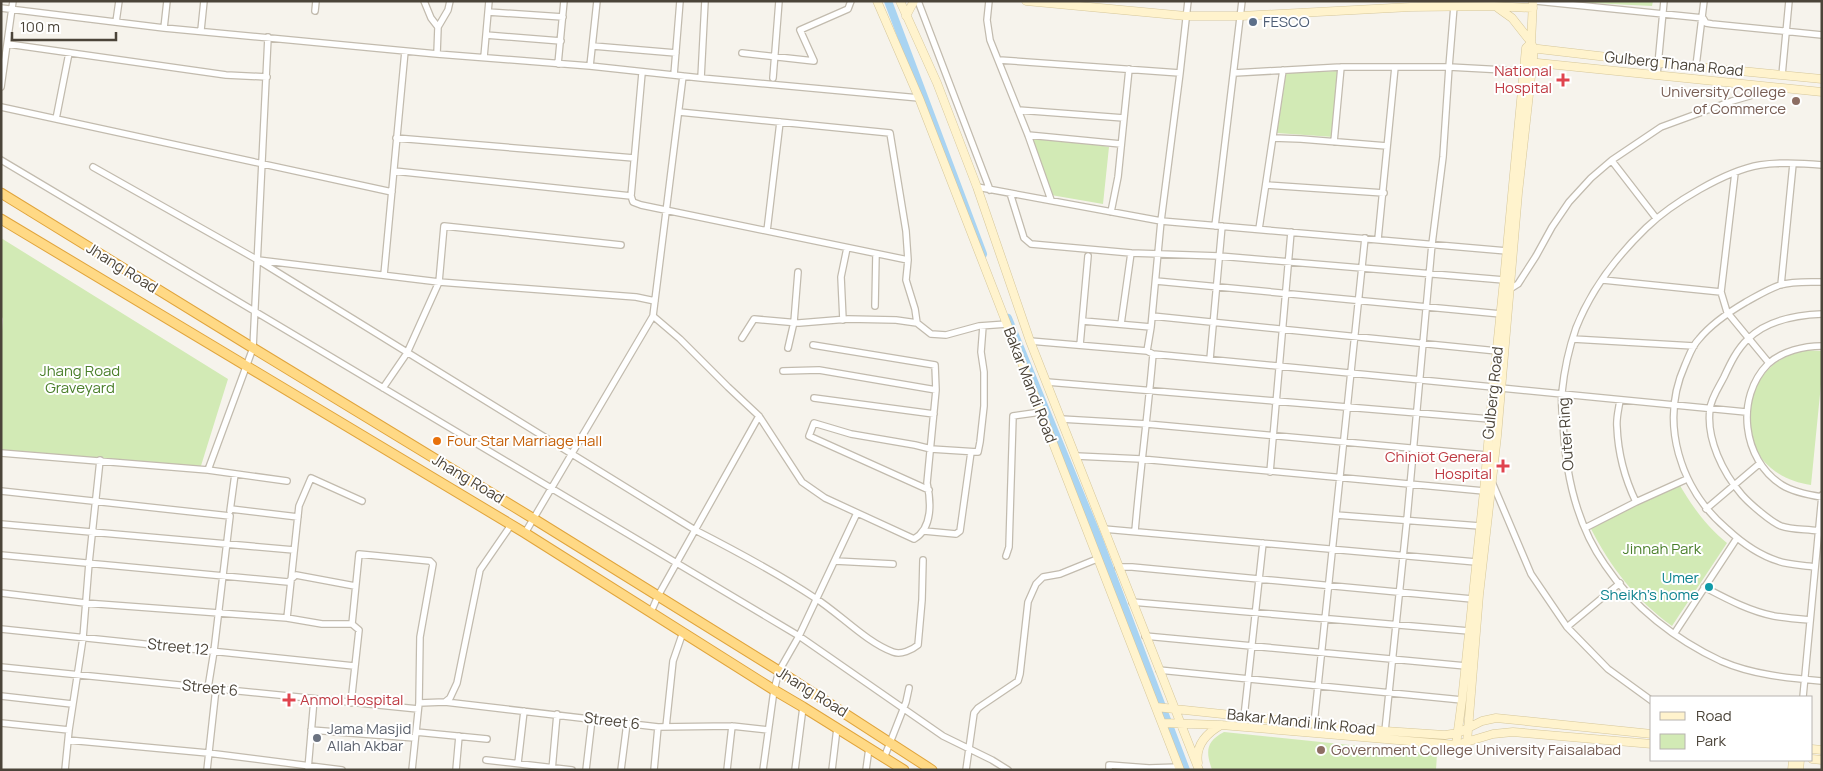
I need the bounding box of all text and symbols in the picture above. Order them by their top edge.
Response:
scale bar [12,10,116,42]
place label: FESCO [1263,11,1310,32]
text: 100 m [20,16,60,37]
marker: FESCO [1247,16,1259,28]
street label: Gulberg Thana Road [1604,46,1745,81]
place label: National Hospital [1494,60,1552,98]
marker: National Hospital [1556,73,1570,87]
place label: University College of Commerce [1661,81,1786,119]
marker: University College of Commerce [1790,95,1802,107]
street label: Jhang Road [83,237,162,298]
street label: Bakar Mandi Road [999,324,1062,446]
street label: Gulberg Road [1477,346,1508,440]
park label: Jhang Road Graveyard [40,360,120,398]
street label: Outer Ring [1552,397,1579,471]
place label: Four Star Marriage Hall [447,430,602,451]
marker: Four Star Marriage Hall [431,435,443,447]
place label: Chiniot General Hospital [1385,446,1492,484]
street label: Jhang Road [428,449,508,508]
marker: Chiniot General Hospital [1496,459,1510,473]
park label: Jinnah Park [1623,538,1702,559]
place label: Umer Sheikh's home [1600,567,1700,605]
marker: Umer Sheikh's home [1703,581,1715,593]
street label: Street 12 [146,633,210,660]
street label: Jhang Road [773,661,852,722]
street label: Street 6 [181,674,239,701]
place label: Anmol Hospital [300,689,404,710]
marker: Anmol Hospital [282,693,296,707]
legend [1650,696,1813,761]
street label: Bakar Mandi link Road [1226,703,1376,740]
text: Road [1696,705,1732,726]
street label: Street 6 [583,707,641,734]
place label: Jama Masjid Allah Akbar [327,718,411,756]
text: Park [1696,730,1726,751]
marker: Jama Masjid Allah Akbar [311,732,323,744]
place label: Government College University Faisalabad [1331,739,1621,760]
marker: Government College University Faisalabad [1315,744,1327,756]

